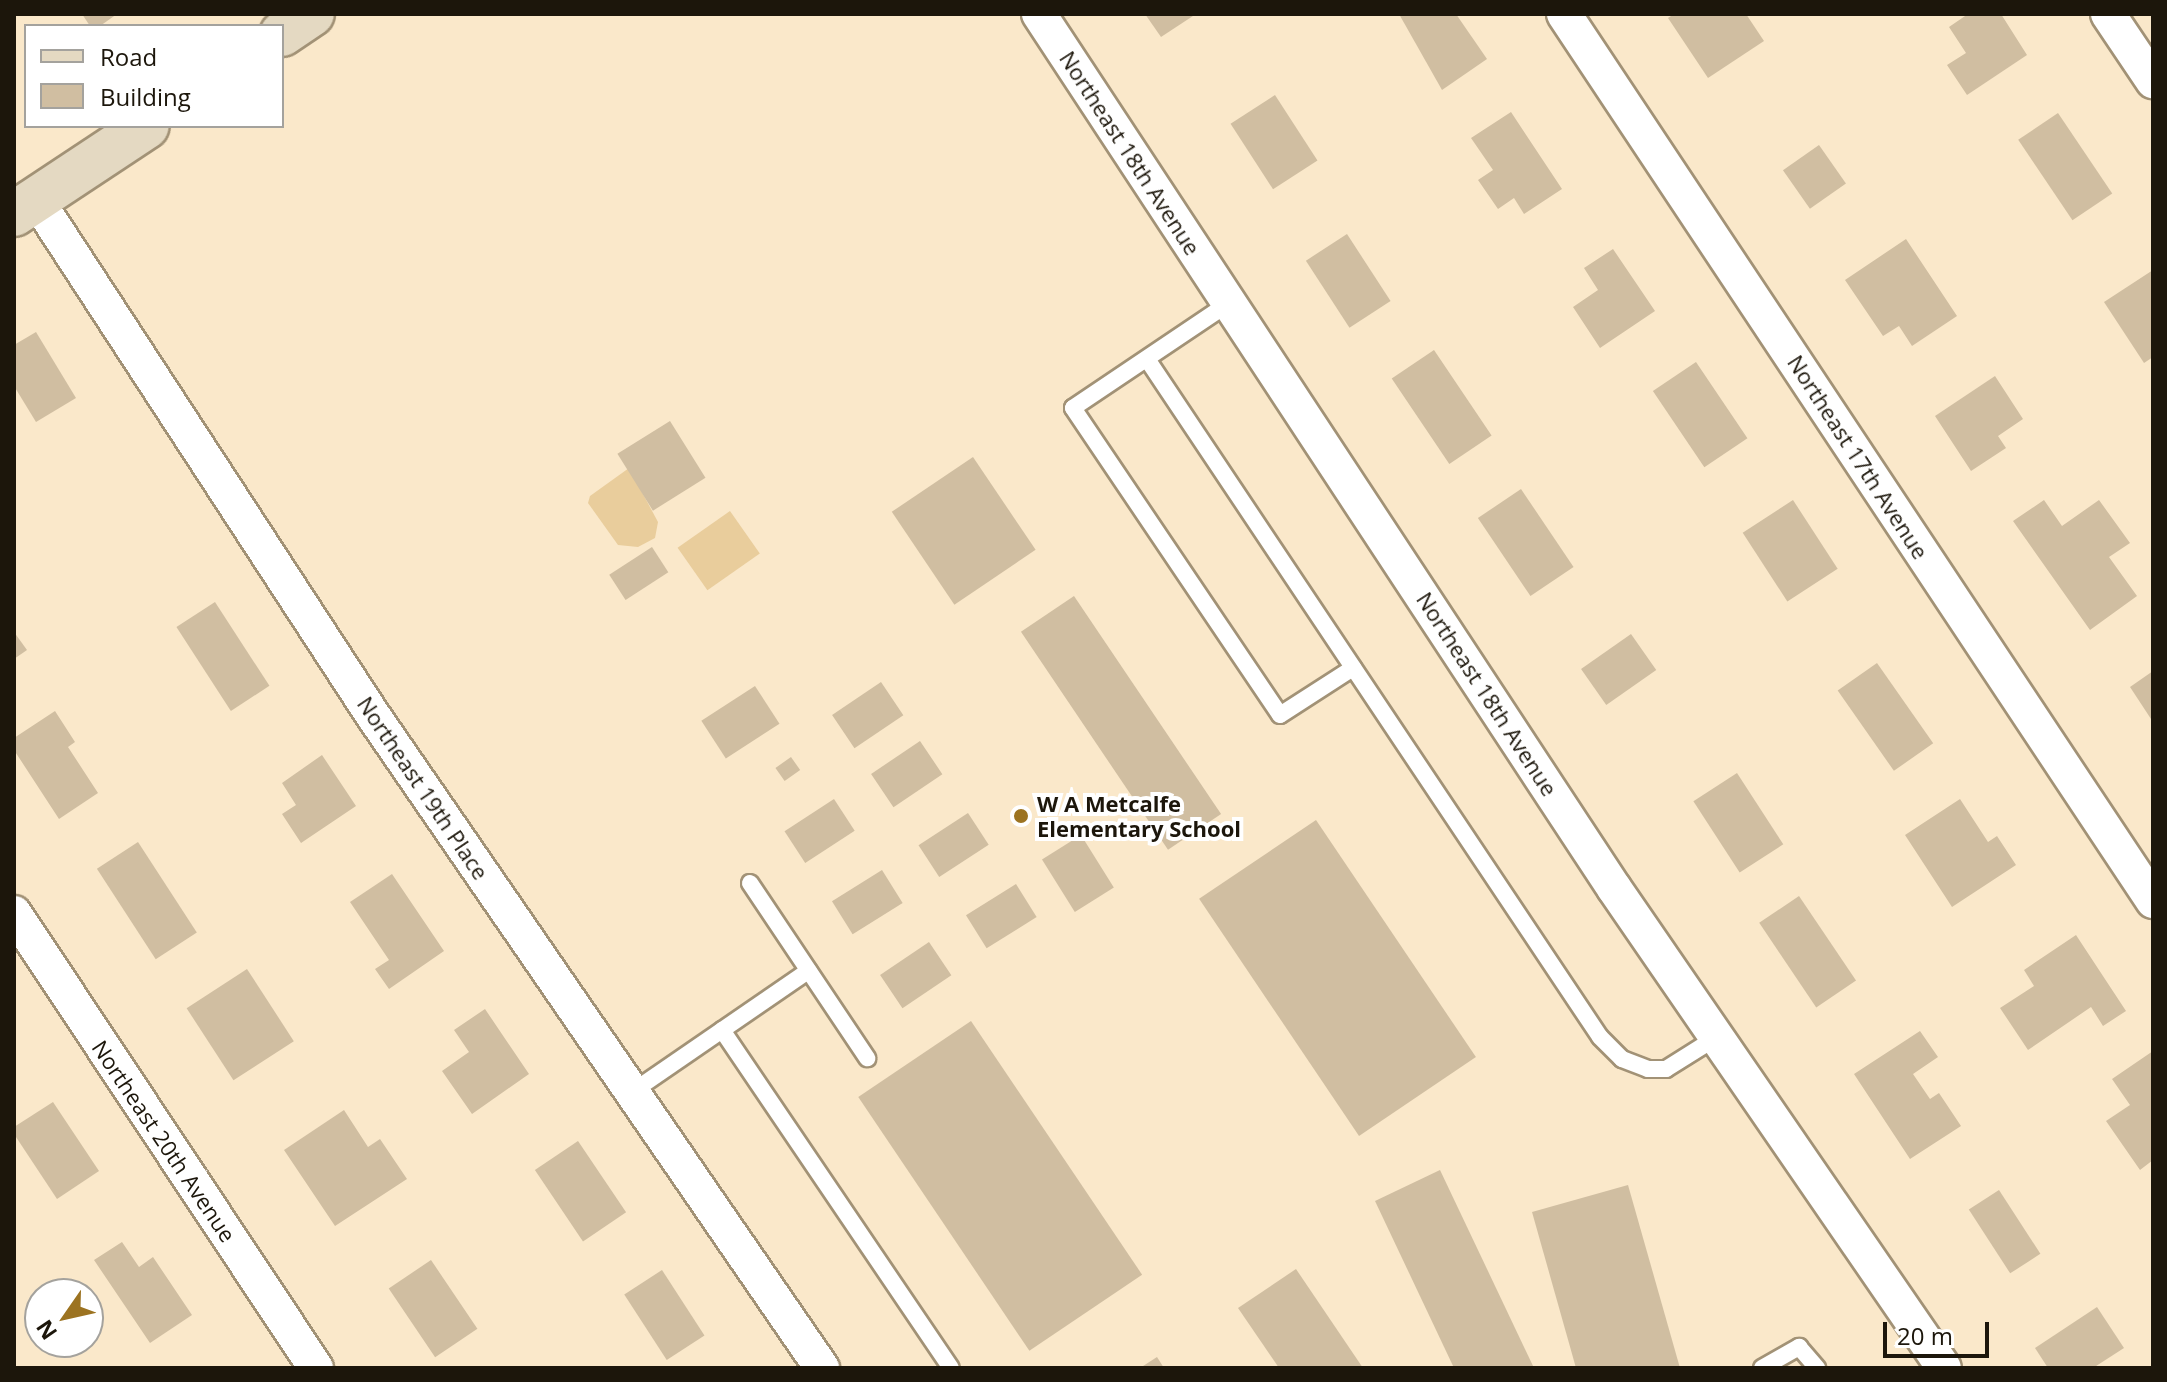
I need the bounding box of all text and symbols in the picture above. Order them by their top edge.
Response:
legend [24,24,284,128]
text: Road [100,40,157,73]
street label: Northeast 18th Avenue [1054,46,1206,260]
text: Building [100,80,191,113]
street label: Northeast 17th Avenue [1782,350,1934,564]
street label: Northeast 18th Avenue [1411,587,1563,801]
street label: Northeast 19th Place [352,692,494,884]
place label: W A Metcalfe Elementary School [1037,790,1241,842]
marker: W A Metcalfe Elementary School [1012,807,1030,825]
street label: Northeast 20th Avenue [87,1035,241,1247]
north arrow [24,1278,104,1358]
scale bar [1887,1306,1993,1356]
text: N [28,1315,63,1346]
text: 20 m [1897,1319,1953,1352]

